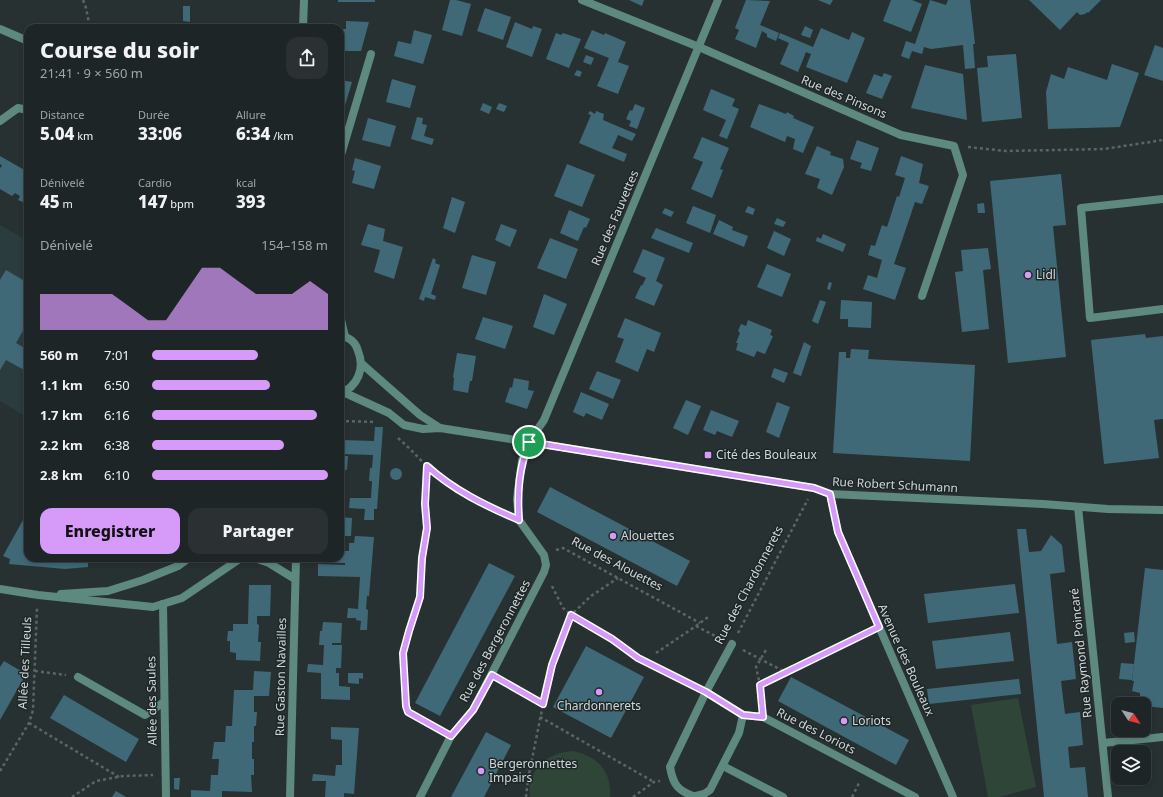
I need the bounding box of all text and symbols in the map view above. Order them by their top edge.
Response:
text: Course du soir [40,34,199,64]
button: share [286,37,328,79]
text: 21:41 · 9 × 560 m [40,64,143,82]
street label: Rue des Pinsons [799,71,890,122]
text: Distance [40,107,85,122]
text: Durée [138,107,170,122]
text: Allure [236,107,266,122]
text: 5.04 [40,122,74,145]
text: 33:06 [138,122,182,145]
text: 6:34 [236,122,270,145]
text: km [74,128,93,143]
text: /km [270,128,293,143]
street label: Rue des Fauvettes [587,167,642,268]
text: Dénivelé [40,175,85,190]
text: Cardio [138,175,172,190]
text: kcal [236,175,256,190]
text: 45 [40,190,60,213]
text: 147 [138,190,167,213]
text: 393 [236,190,265,213]
text: m [60,196,73,211]
text: bpm [167,196,194,211]
text: Dénivelé [40,236,93,254]
text: 154–158 m [261,236,328,254]
place label: Lidl [1036,266,1056,283]
marker: Lidl [1023,270,1033,280]
text: 560 m [40,346,78,364]
text: 7:01 [104,346,130,364]
text: 1.1 km [40,376,83,394]
text: 6:50 [104,376,130,394]
text: 1.7 km [40,406,83,424]
text: 6:16 [104,406,130,424]
pin [512,425,546,459]
icon: arrive [518,431,540,453]
text: 2.2 km [40,436,83,454]
text: 6:38 [104,436,130,454]
place label: Cité des Bouleaux [716,446,817,463]
marker: Cité des Bouleaux [703,450,713,460]
text: 2.8 km [40,466,83,484]
text: 6:10 [104,466,130,484]
street label: Rue Robert Schumann [832,473,958,496]
button: Enregistrer [40,508,180,554]
button: Partager [188,508,328,554]
street label: Rue des Chardonnerets [710,522,787,647]
place label: Alouettes [621,527,675,544]
marker: Alouettes [608,531,618,541]
street label: Rue des Alouettes [569,532,666,595]
street label: Rue des Bergeronnettes [455,576,534,705]
street label: Rue Raymond Poincaré [1065,587,1096,719]
street label: Avenue des Bouleaux [874,601,939,719]
street label: Allée des Tilleuls [14,616,35,710]
street label: Rue Gaston Navailles [271,617,290,736]
street label: Allée des Saules [142,656,161,746]
marker: Chardonnerets [594,687,604,697]
place label: Chardonnerets [557,697,641,714]
north arrow [1111,697,1151,737]
map controls [1111,697,1151,785]
street label: Rue des Loriots [774,703,859,758]
place label: Loriots [852,712,891,729]
marker: Loriots [839,716,849,726]
button: layers [1111,745,1151,785]
place label: Bergeronnettes Impairs [489,755,578,786]
marker: Bergeronnettes Impairs [476,766,486,776]

